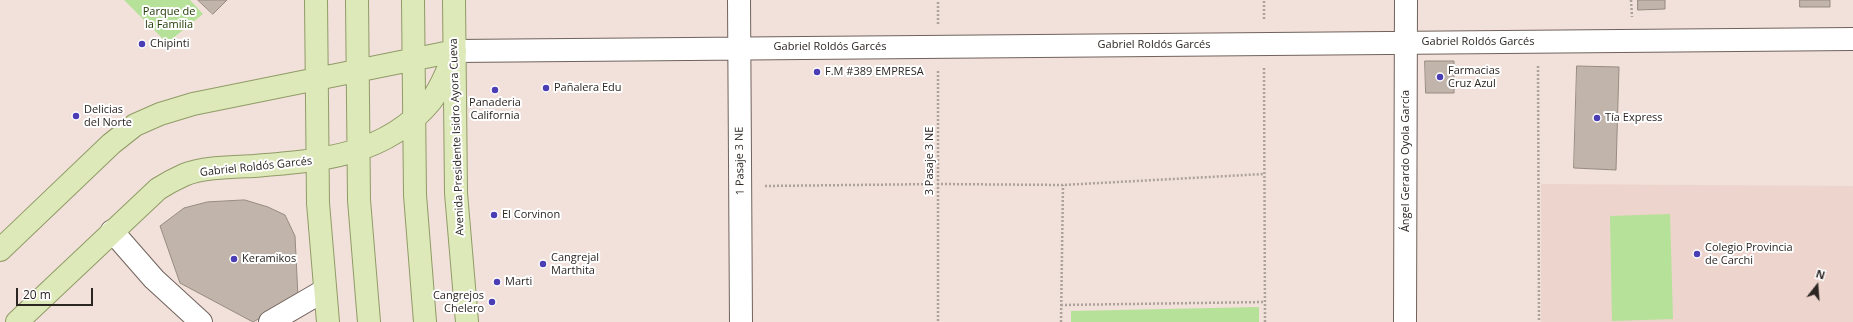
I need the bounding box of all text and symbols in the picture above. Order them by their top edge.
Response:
park label: Parque de la Familia [143,5,195,31]
street label: Gabriel Roldós Garcés [1422,35,1534,49]
place label: Chipinti [150,37,189,51]
street label: Avenida Presidente Isidro Ayora Cueva [447,38,467,236]
street label: Gabriel Roldós Garcés [1098,38,1210,52]
marker: Chipinti [137,39,147,49]
street label: Gabriel Roldós Garcés [774,40,886,54]
place label: Farmacias Cruz Azul [1448,64,1500,90]
place label: F.M #389 EMPRESA [825,65,924,79]
marker: F.M #389 EMPRESA [812,67,822,77]
marker: Farmacias Cruz Azul [1435,72,1445,82]
place label: Pañalera Edu [554,81,622,95]
marker: Pañalera Edu [541,83,551,93]
marker: Panaderia California [490,85,500,95]
street label: Ángel Gerardo Oyola García [1399,90,1413,232]
place label: Panaderia California [469,96,521,122]
place label: Delicias del Norte [84,103,132,129]
marker: Delicias del Norte [71,111,81,121]
place label: Tía Express [1605,111,1663,125]
marker: Tía Express [1592,113,1602,123]
street label: 1 Pasaje 3 NE [733,127,747,195]
street label: 3 Pasaje 3 NE [923,127,937,195]
street label: Gabriel Roldós Garcés [199,155,313,179]
place label: El Corvinon [502,208,560,222]
marker: El Corvinon [489,210,499,220]
place label: Colegio Provincia de Carchi [1705,241,1793,267]
marker: Colegio Provincia de Carchi [1692,249,1702,259]
place label: Cangrejal Marthita [551,251,599,277]
place label: Keramikos [242,252,296,266]
marker: Keramikos [229,254,239,264]
marker: Cangrejal Marthita [538,259,548,269]
north arrow [1797,266,1837,306]
text: N [1814,266,1827,283]
place label: Marti [505,275,532,289]
marker: Marti [492,277,502,287]
scale bar [18,280,95,306]
text: 20 m [23,286,51,303]
place label: Cangrejos Chelero [433,289,484,315]
marker: Cangrejos Chelero [487,297,497,307]

